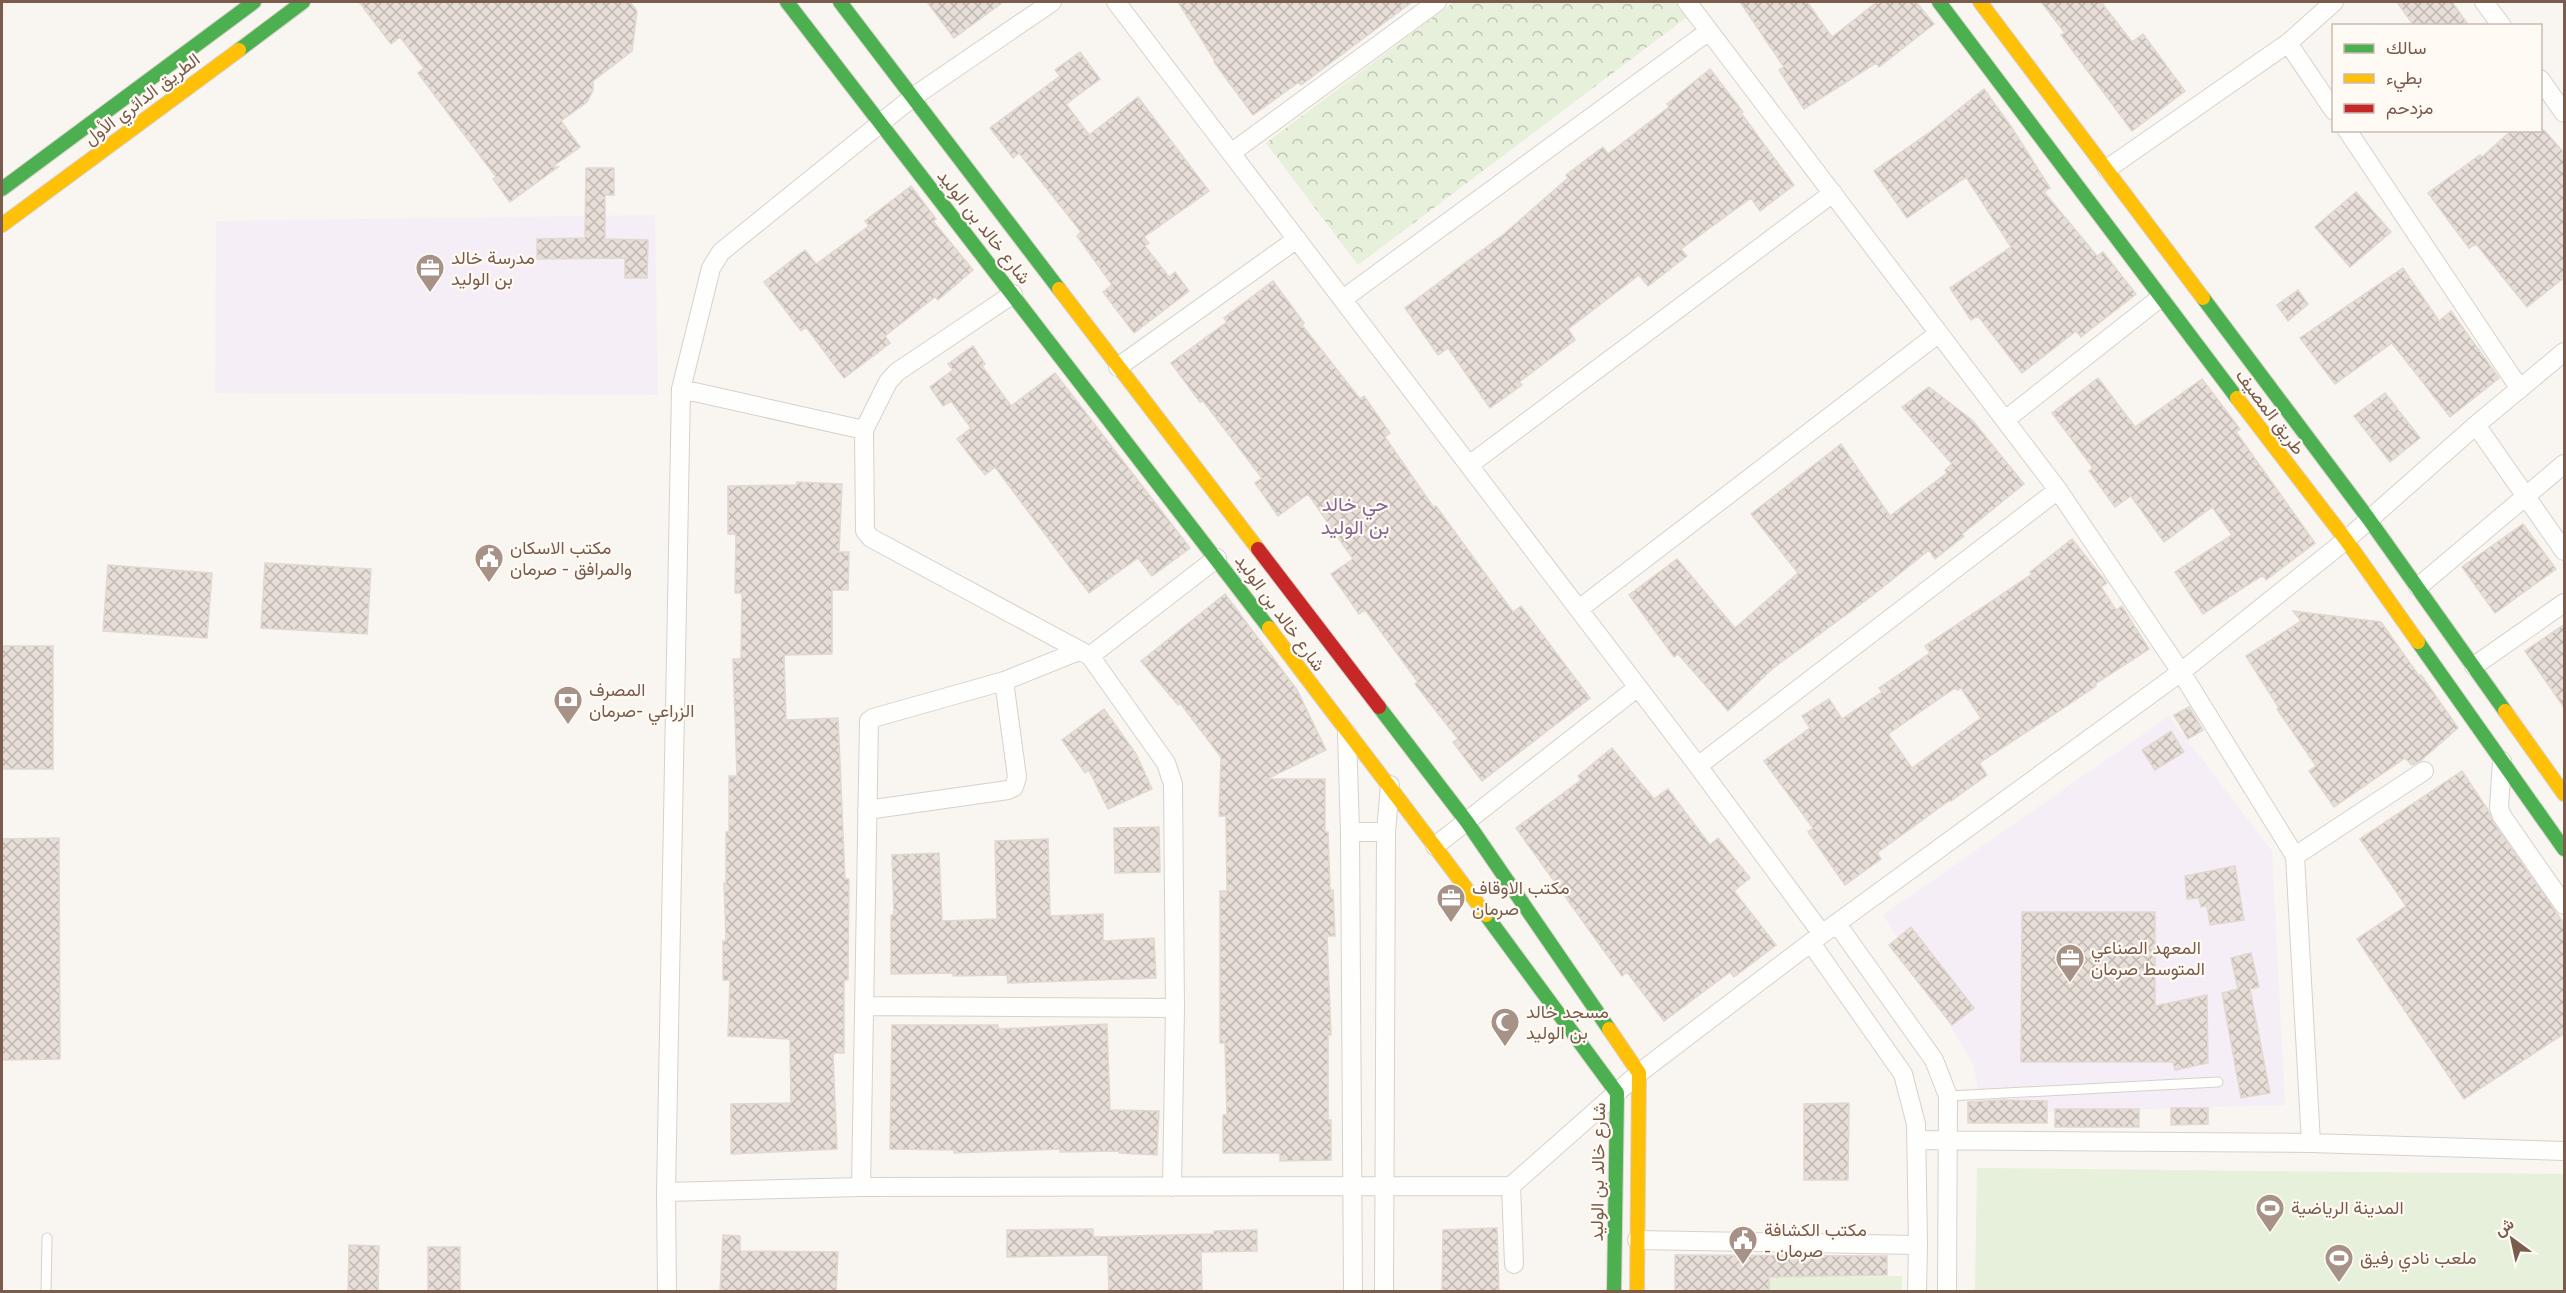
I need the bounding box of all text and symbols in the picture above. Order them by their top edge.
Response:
legend [2332,24,2542,132]
text: سالك [2386,37,2426,59]
street label: الطريق الدائري الأول [80,48,207,153]
text: بطيء [2386,67,2422,93]
text: مزدحم [2386,97,2433,120]
street label: شارع خالد بن الوليد [932,165,1035,289]
place label: مدرسة خالد بن الوليد [451,247,535,290]
office icon: مدرسة خالد بن الوليد [414,252,446,294]
street label: طريق المصيف [2231,365,2309,459]
district label: حي خالد بن الوليد [1321,492,1389,540]
place label: مكتب الاسكان والمرافق - صرمان [510,537,632,580]
public building icon: مكتب الاسكان والمرافق - صرمان [473,542,505,584]
street label: شارع خالد بن الوليد [1229,550,1330,676]
place label: المصرف الزراعي -صرمان [589,679,694,726]
bank icon: المصرف الزراعي -صرمان [552,684,584,726]
place label: مكتب الاوقاف صرمان [1472,877,1570,920]
office icon: مكتب الاوقاف صرمان [1435,882,1467,924]
place label: المعهد الصناعي المتوسط صرمان [2091,937,2205,980]
office icon: المعهد الصناعي المتوسط صرمان [2054,942,2086,984]
place label: مسجد خالد بن الوليد [1526,1001,1609,1044]
mosque icon: مسجد خالد بن الوليد [1489,1006,1521,1048]
street label: شارع خالد بن الوليد [1586,1102,1611,1242]
sports icon: المدينة الرياضية [2254,1192,2286,1234]
place label: المدينة الرياضية [2291,1197,2404,1219]
north arrow [2482,1209,2542,1269]
text: ش [2491,1214,2517,1240]
place label: مكتب الكشافة - صرمان [1764,1219,1867,1262]
public building icon: مكتب الكشافة - صرمان [1727,1224,1759,1266]
sports icon: ملعب نادي رفيق [2323,1242,2355,1284]
place label: ملعب نادي رفيق [2360,1247,2477,1273]

